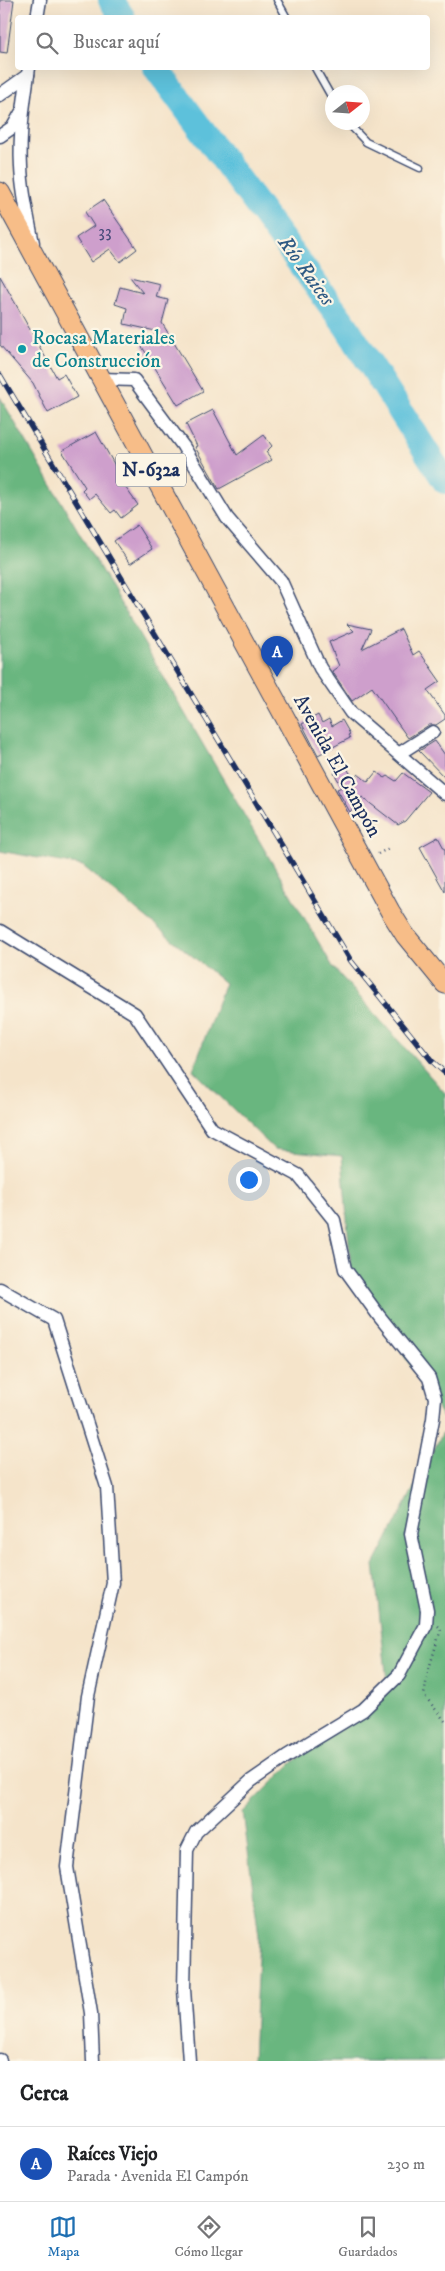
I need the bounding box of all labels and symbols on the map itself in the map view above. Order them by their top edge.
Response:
north arrow [325,85,370,130]
house number: 33 [98,221,112,243]
water label: Río Raices [271,230,340,312]
place label: Rocasa Materiales de Construcción [32,326,175,374]
marker: Rocasa Materiales de Construcción [16,343,28,355]
road number: N-632a [116,454,186,486]
pin: A [261,636,293,677]
street label: Avenida El Campón [287,690,387,842]
your location [236,1167,262,1193]

